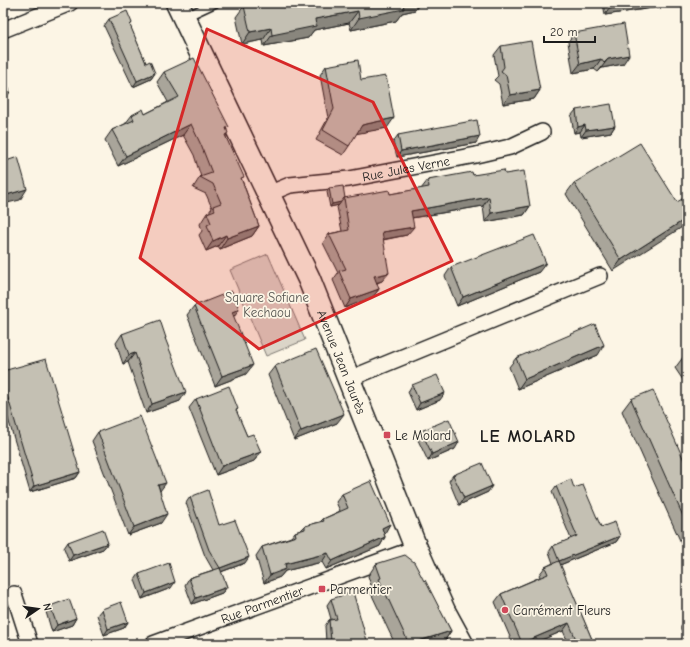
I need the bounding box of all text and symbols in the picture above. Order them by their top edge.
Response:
scale bar [544,18,595,44]
text: 20 m [550,25,578,39]
street label: Rue Jules Verne [361,153,451,184]
park label: Square Sofiane Kechaou [225,290,309,320]
street label: Avenue Jean Jaurès [314,308,369,416]
district label: LE MOLARD [480,427,576,446]
place label: Le Molard [395,428,451,443]
marker: Le Molard [382,430,392,440]
street label: Rue Parmentier [219,582,306,626]
place label: Parmentier [330,582,392,597]
marker: Parmentier [317,584,327,594]
north arrow [18,589,58,629]
text: N [40,602,54,612]
place label: Carrément Fleurs [513,603,611,618]
marker: Carrément Fleurs [500,605,510,615]

